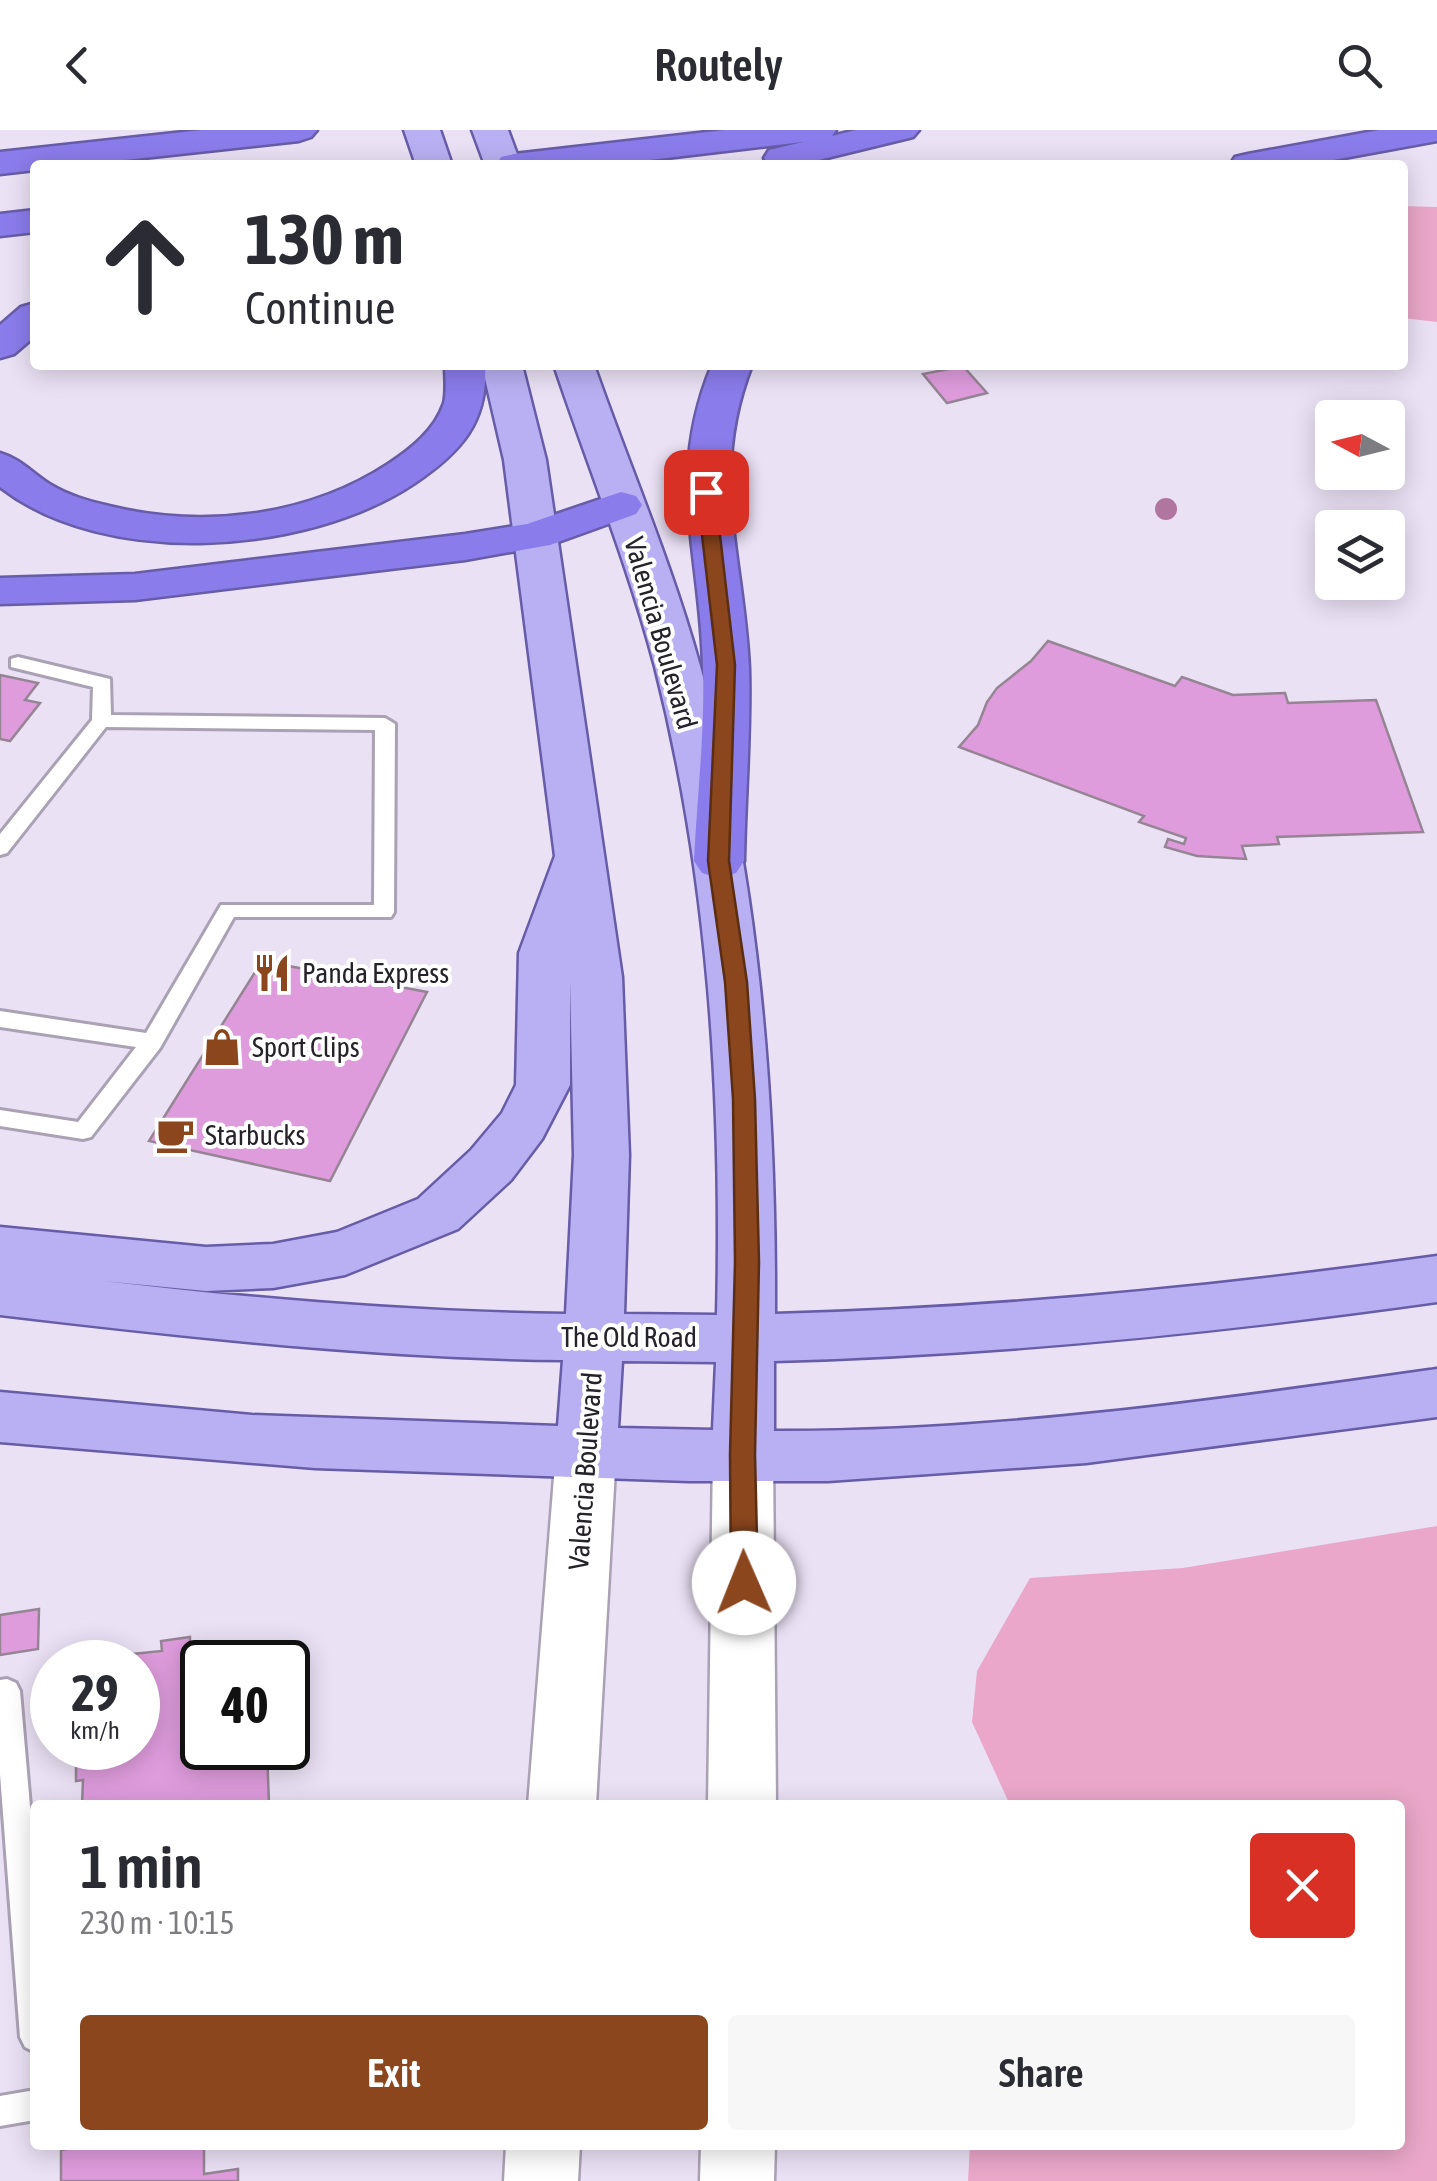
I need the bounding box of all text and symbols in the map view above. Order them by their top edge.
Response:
icon: back [50,38,105,93]
icon: search [1332,38,1387,93]
text: Routely [654,39,783,91]
text: 130 m [245,199,404,279]
icon: ahead [80,200,210,330]
text: Continue [245,282,396,334]
north arrow [1315,400,1405,490]
map controls [1315,400,1405,600]
pin [664,450,749,535]
icon: arrive [679,465,734,520]
button: layers [1315,510,1405,600]
street label: Valencia Boulevard [618,533,704,733]
restaurant icon: Panda Express [251,952,293,994]
place label: Panda Express [302,957,449,989]
shop icon: Sport Clips [201,1026,243,1068]
place label: Sport Clips [252,1031,360,1063]
cafe icon: Starbucks [154,1114,196,1156]
place label: Starbucks [205,1119,305,1151]
street label: The Old Road [561,1321,697,1353]
street label: Valencia Boulevard [562,1371,608,1571]
position arrow [692,1531,796,1635]
speed limit sign: 40 [180,1640,310,1770]
text: 29 [71,1664,118,1722]
text: km/h [70,1716,120,1744]
text: 1 min [80,1832,203,1901]
button: close [1250,1833,1355,1938]
text: 230 m · 10:15 [80,1904,235,1941]
button: Exit [80,2015,708,2130]
button: Share [728,2015,1355,2130]

